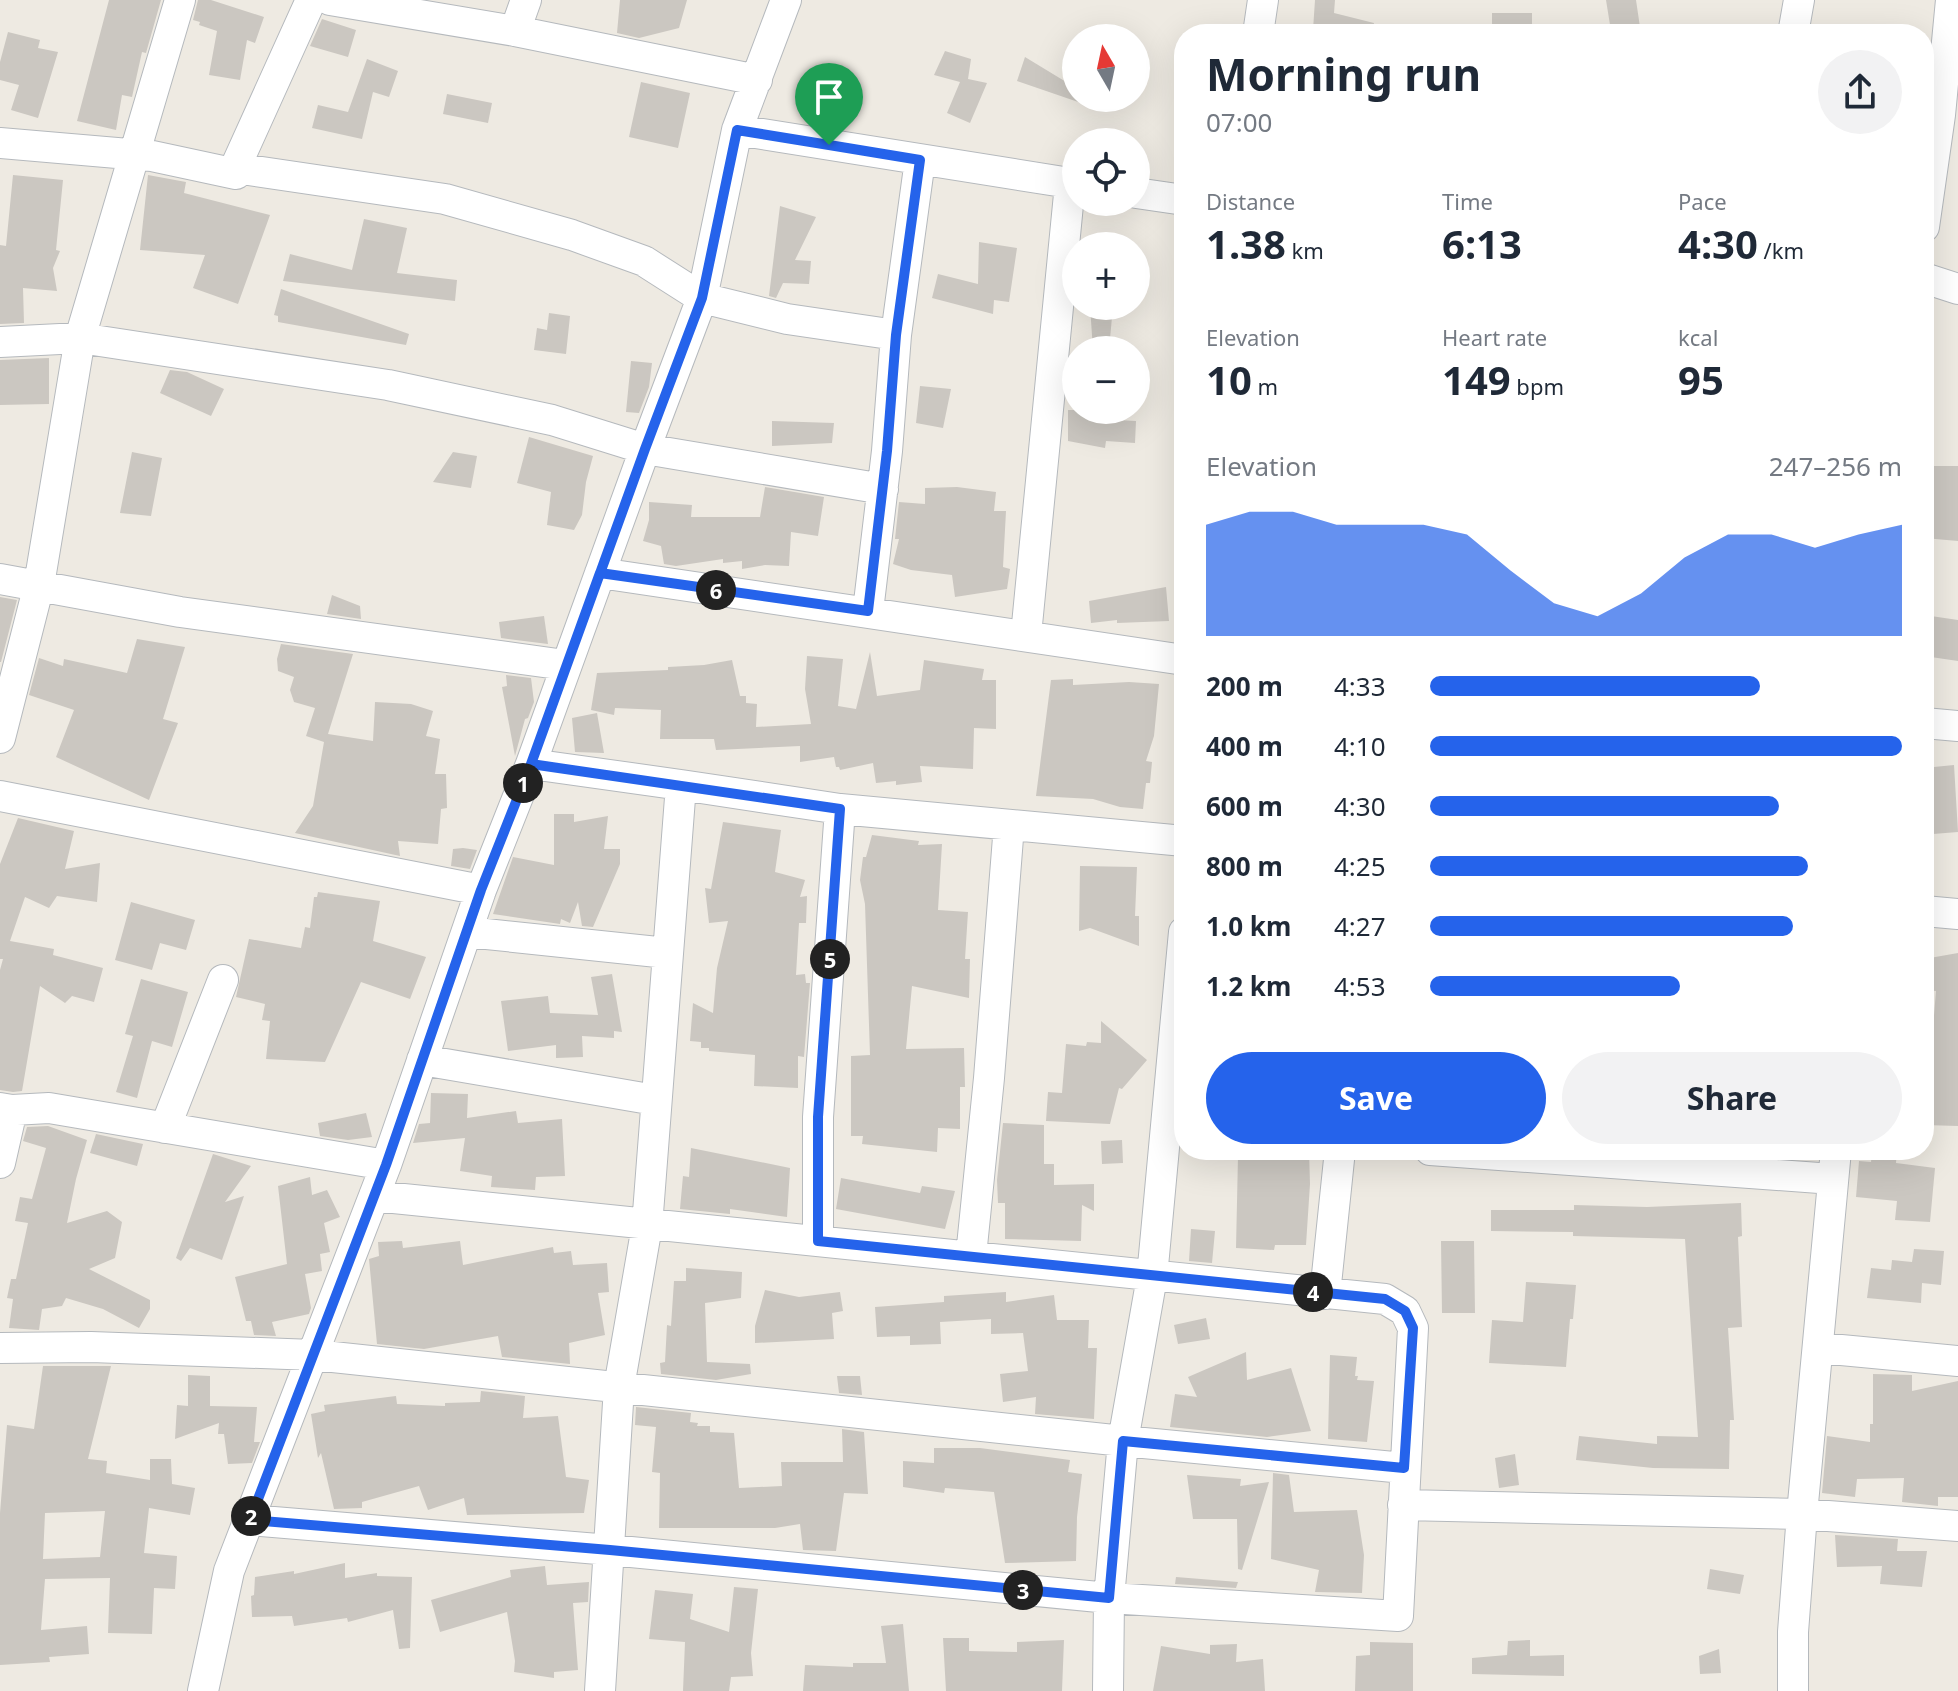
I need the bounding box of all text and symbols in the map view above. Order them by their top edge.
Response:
north arrow [1062,24,1150,112]
map controls [1062,24,1150,424]
text: Morning run [1206,44,1481,104]
button: share [1818,50,1902,134]
pin [795,63,863,145]
icon: arrive [807,75,851,119]
text: 07:00 [1206,104,1272,140]
button: locate [1062,128,1150,216]
text: Distance [1206,186,1295,216]
text: Time [1442,186,1493,216]
text: Pace [1678,186,1727,216]
text: 1.38 [1206,216,1286,271]
text: 6:13 [1442,216,1522,271]
text: 4:30 [1678,216,1758,271]
button: + [1062,232,1150,320]
text: km [1286,235,1324,265]
text: /km [1758,235,1804,265]
text: Elevation [1206,322,1300,352]
text: Heart rate [1442,322,1547,352]
text: kcal [1678,322,1718,352]
button: − [1062,336,1150,424]
text: 10 [1206,352,1252,407]
text: 149 [1442,352,1511,407]
text: 95 [1678,352,1724,407]
text: m [1252,371,1278,401]
text: bpm [1511,371,1564,401]
text: Elevation [1206,448,1317,484]
text: 247–256 m [1769,448,1902,484]
pin: 6 [696,570,736,610]
text: 6 [710,575,722,605]
text: 200 m [1206,668,1283,704]
text: 4:33 [1334,668,1386,704]
text: 400 m [1206,728,1283,764]
text: 4:10 [1334,728,1386,764]
pin: 1 [503,763,543,803]
text: 1 [517,768,529,798]
text: 600 m [1206,788,1283,824]
text: 4:30 [1334,788,1386,824]
text: 800 m [1206,848,1283,884]
text: 4:25 [1334,848,1386,884]
text: 1.0 km [1206,908,1291,944]
text: 4:27 [1334,908,1386,944]
pin: 5 [810,939,850,979]
text: 5 [824,944,836,974]
text: 1.2 km [1206,968,1291,1004]
text: 4:53 [1334,968,1386,1004]
button: Save [1206,1052,1546,1144]
button: Share [1562,1052,1902,1144]
pin: 4 [1293,1272,1333,1312]
text: 4 [1307,1277,1319,1307]
pin: 2 [231,1496,271,1536]
text: 2 [245,1501,257,1531]
pin: 3 [1003,1570,1043,1610]
text: 3 [1017,1575,1029,1605]

